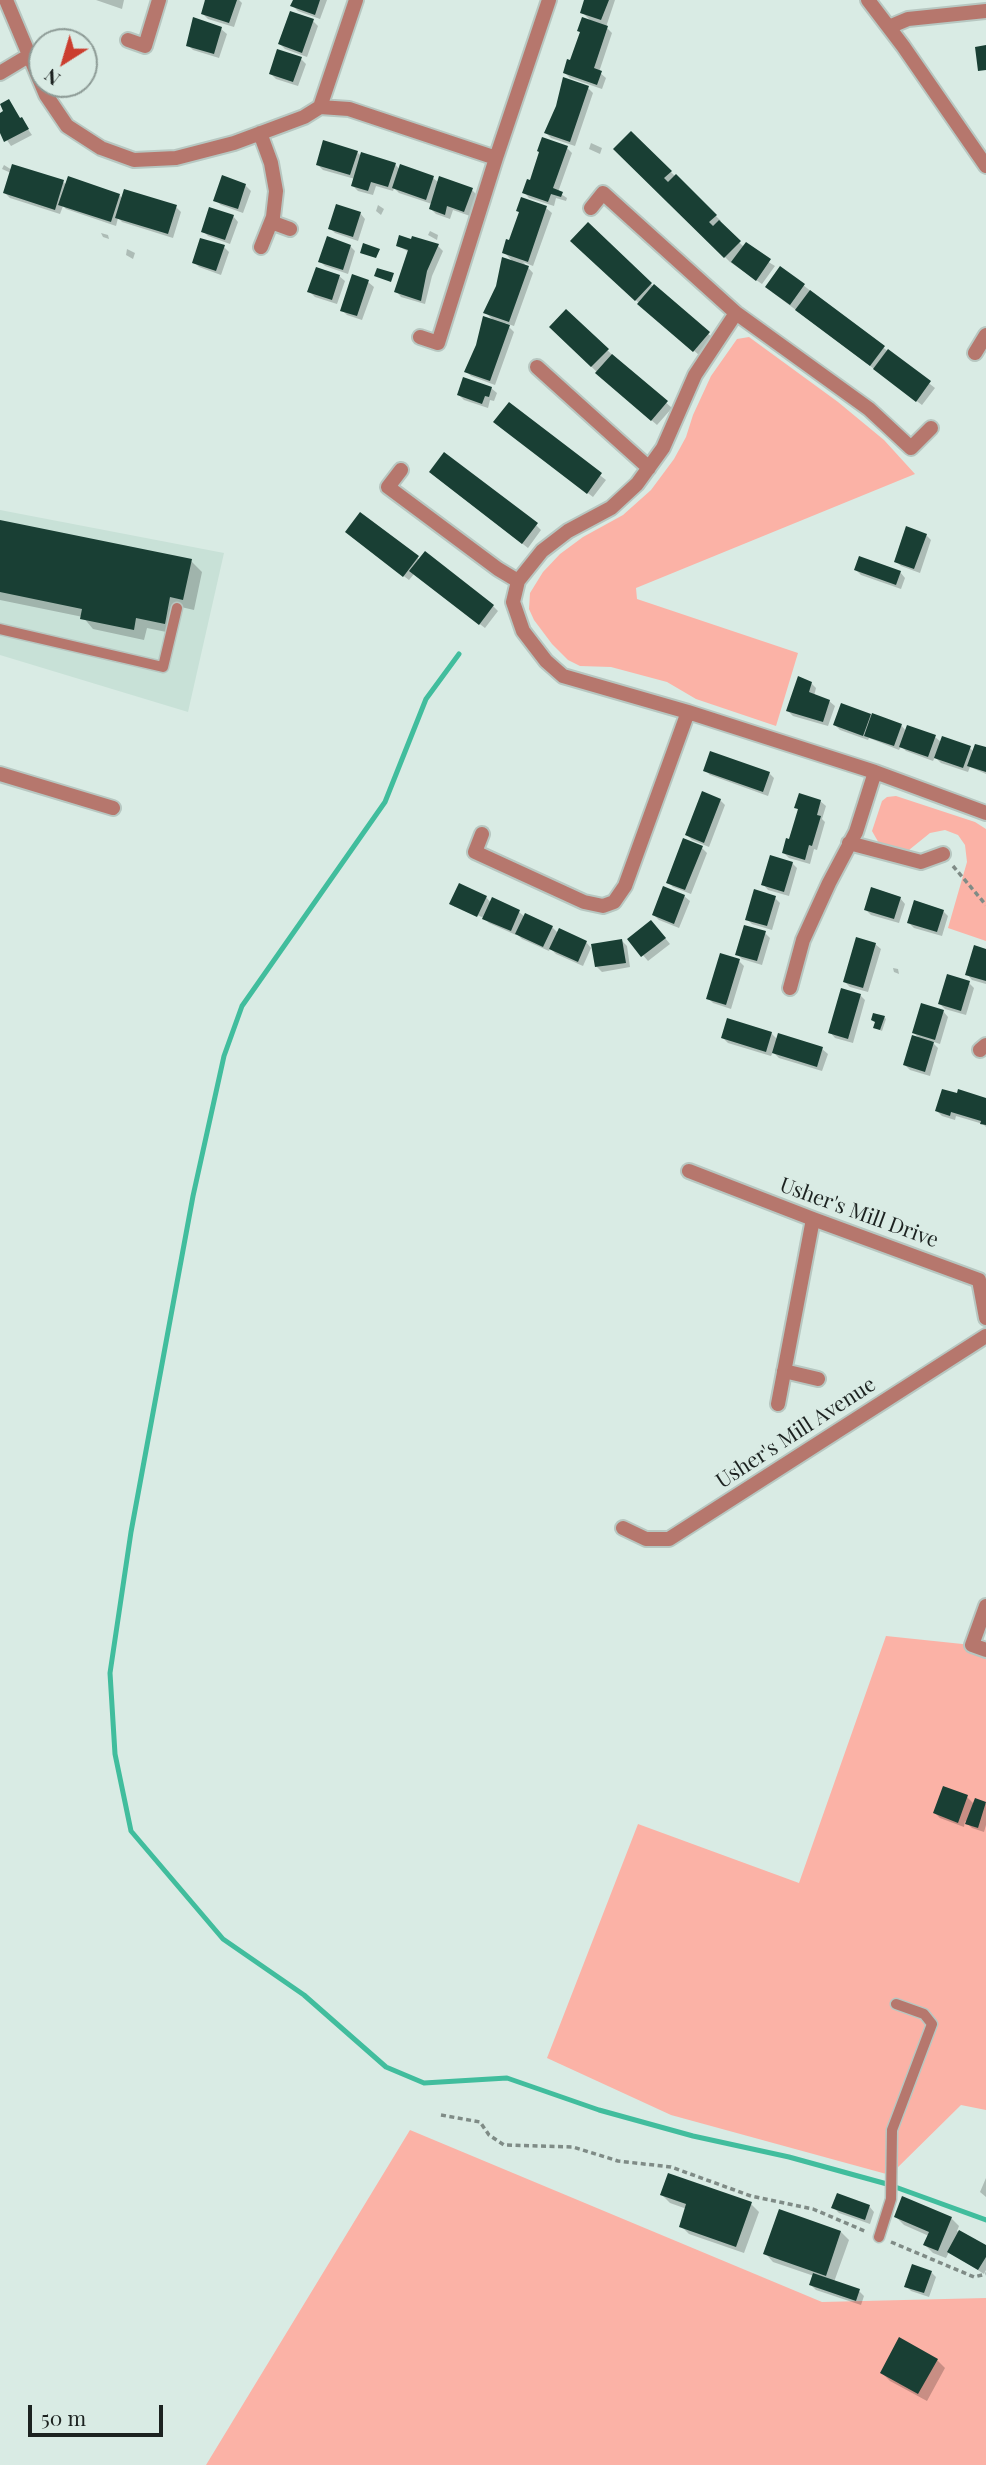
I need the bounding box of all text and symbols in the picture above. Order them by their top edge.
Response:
north arrow [28,28,98,98]
text: N [38,64,65,93]
street label: Usher's Mill Drive [776,1173,942,1253]
street label: Usher's Mill Avenue [712,1372,880,1494]
scale bar [32,2392,166,2436]
text: 50 m [41,2403,86,2431]

